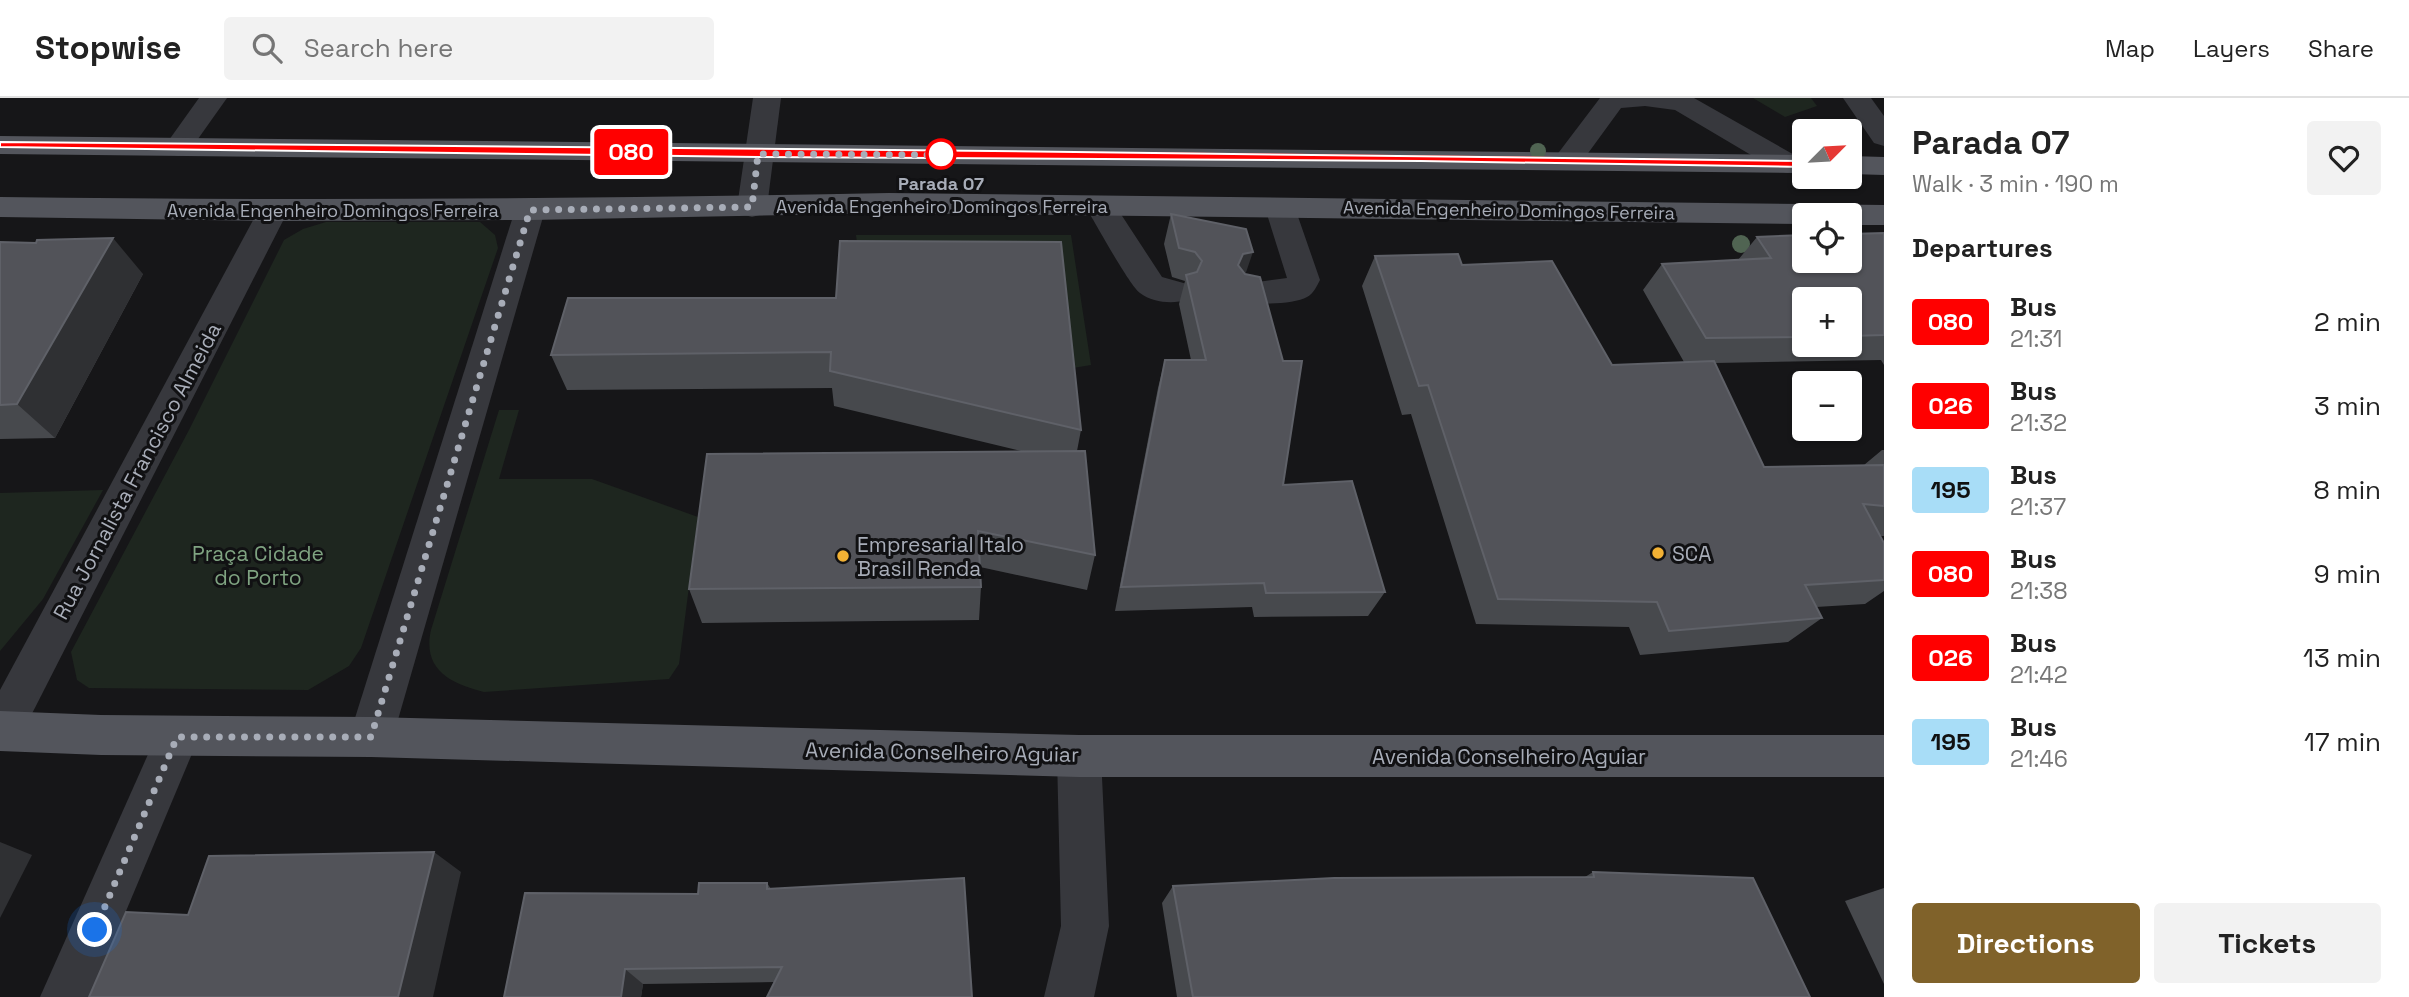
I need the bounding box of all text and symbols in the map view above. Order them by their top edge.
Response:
search box [224,17,714,80]
text: Stopwise [35,27,182,69]
icon: search [248,29,286,67]
text: Search here [304,31,453,65]
text: Map [2105,33,2155,64]
text: Layers [2193,33,2270,64]
text: Share [2308,33,2374,64]
north arrow [1792,119,1862,189]
map controls [1792,119,1862,441]
button: heart [2307,121,2381,195]
text: Parada 07 [1912,122,2070,164]
line badge: 080 [591,129,671,175]
text: 080 [608,136,654,167]
marker: Parada 07 [926,139,956,169]
text: Walk · 3 min · 190 m [1912,169,2119,199]
place label: Parada 07 [898,172,984,195]
street label: Avenida Engenheiro Domingos Ferreira [776,195,1108,218]
street label: Avenida Engenheiro Domingos Ferreira [1343,196,1675,224]
street label: Avenida Engenheiro Domingos Ferreira [167,199,499,222]
button: locate [1792,203,1862,273]
text: Departures [1912,231,2053,265]
button: + [1792,287,1862,357]
text: Bus [2010,290,2057,324]
text: 2 min [2314,305,2381,339]
text: 080 [1928,306,1973,337]
street label: Rua Jornalista Francisco Almeida [47,318,227,624]
text: 21:31 [2010,324,2062,354]
button: − [1792,371,1862,441]
text: Bus [2010,374,2057,408]
text: 3 min [2314,389,2381,423]
text: 026 [1928,390,1973,421]
text: 21:32 [2010,408,2067,438]
text: Bus [2010,458,2057,492]
text: 8 min [2313,473,2381,507]
text: 195 [1930,474,1971,505]
text: 21:37 [2010,492,2066,522]
place label: Empresarial Italo Brasil Renda [857,531,1024,582]
park label: Praça Cidade do Porto [192,540,324,591]
place label: SCA [1672,540,1711,567]
text: Bus [2010,542,2057,576]
marker: SCA [1650,545,1666,561]
marker: Empresarial Italo Brasil Renda [835,548,851,564]
text: 9 min [2314,557,2381,591]
text: 080 [1928,558,1973,589]
text: 21:38 [2010,576,2068,606]
text: Bus [2010,626,2057,660]
text: 13 min [2303,641,2381,675]
text: 026 [1928,642,1973,673]
text: 21:42 [2010,660,2068,690]
text: Bus [2010,710,2057,744]
text: 17 min [2304,725,2381,759]
text: 195 [1930,726,1971,757]
street label: Avenida Conselheiro Aguiar [805,736,1079,768]
street label: Avenida Conselheiro Aguiar [1372,743,1646,770]
text: 21:46 [2010,744,2068,774]
button: Directions [1912,903,2140,983]
button: Tickets [2154,903,2381,983]
your location [77,912,112,947]

